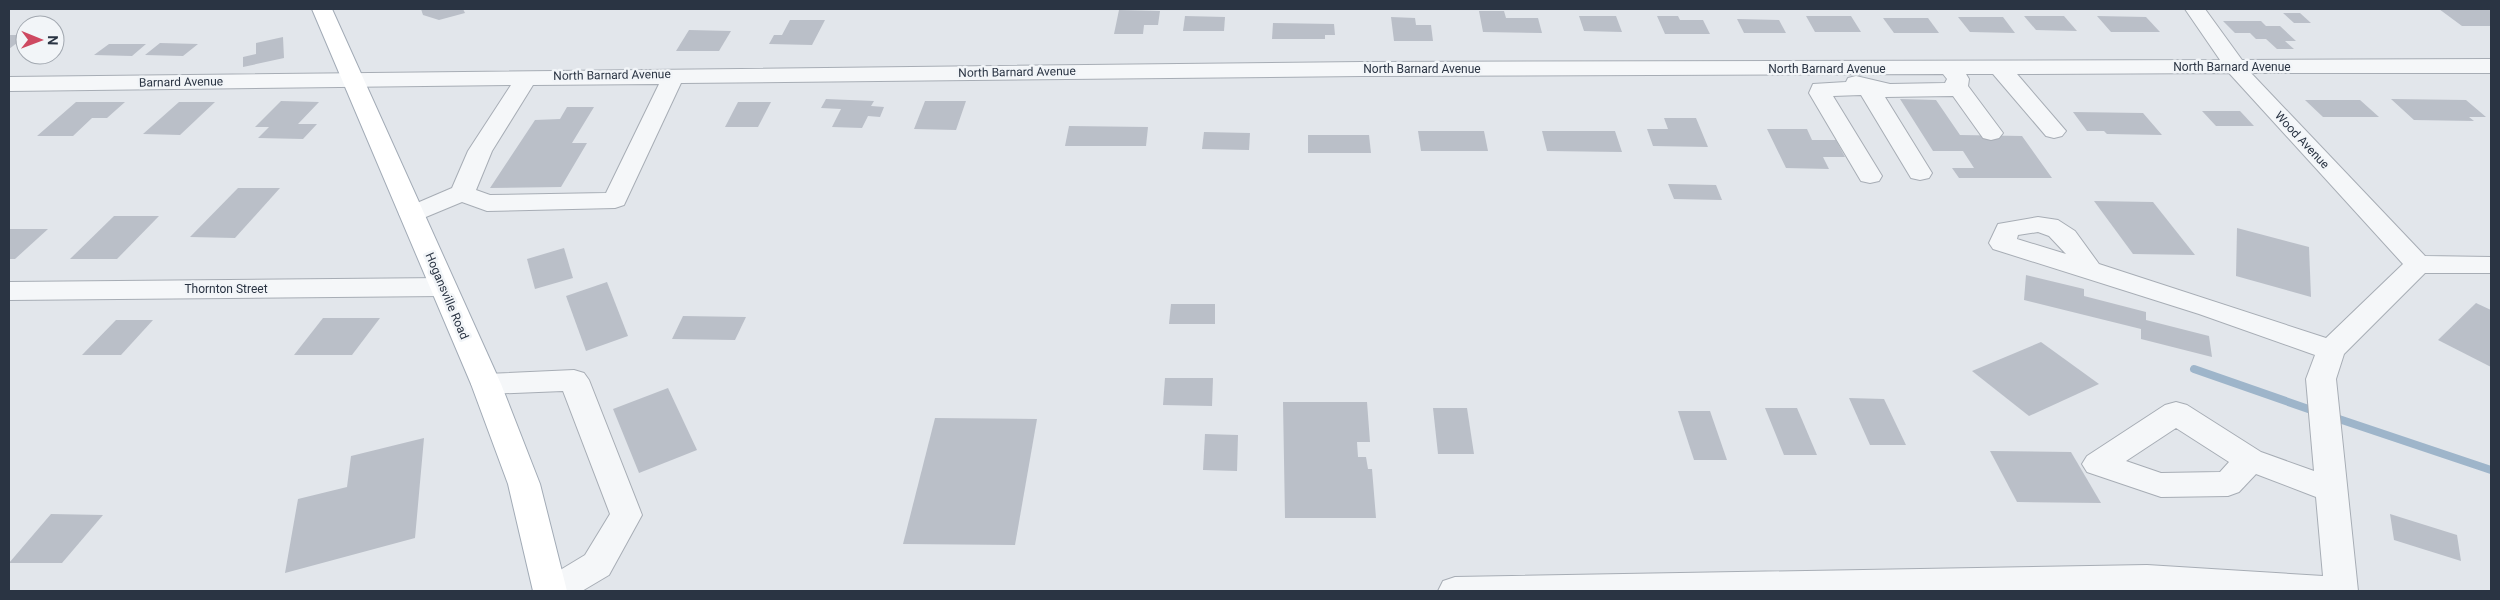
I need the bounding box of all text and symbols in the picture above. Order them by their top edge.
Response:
north arrow [15,15,65,65]
text: N [45,35,61,45]
street label: North Barnard Avenue [2173,60,2291,74]
street label: North Barnard Avenue [1363,62,1481,76]
street label: North Barnard Avenue [1768,62,1886,76]
street label: North Barnard Avenue [958,64,1076,80]
street label: North Barnard Avenue [553,67,671,83]
street label: Barnard Avenue [139,74,223,90]
street label: Wood Avenue [2272,108,2332,172]
street label: Hogansville Road [422,250,472,342]
street label: Thornton Street [184,282,268,296]

